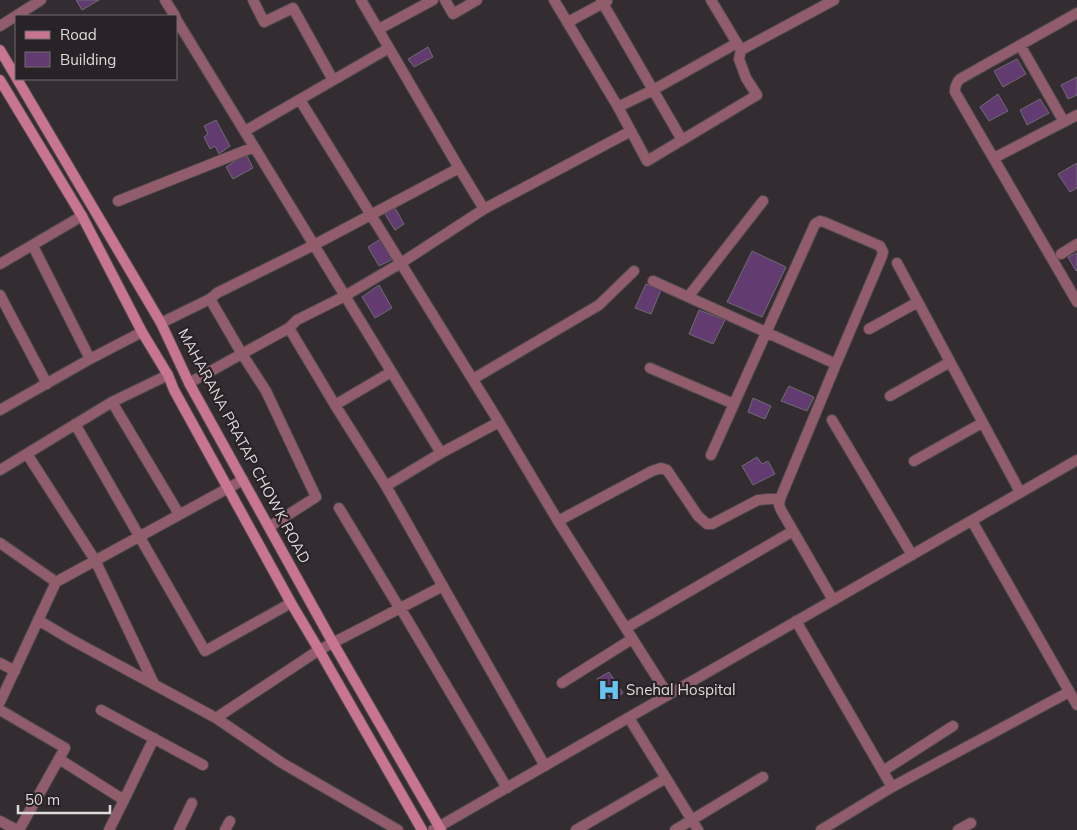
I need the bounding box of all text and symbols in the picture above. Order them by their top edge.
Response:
legend [15,15,178,80]
text: Road [60,25,97,44]
text: Building [60,50,116,69]
street label: MAHARANA PRATAP CHOWK ROAD [174,325,315,567]
hospital icon: Snehal Hospital [596,677,622,703]
place label: Snehal Hospital [626,680,735,699]
scale bar [18,782,110,814]
text: 50 m [25,790,60,809]

